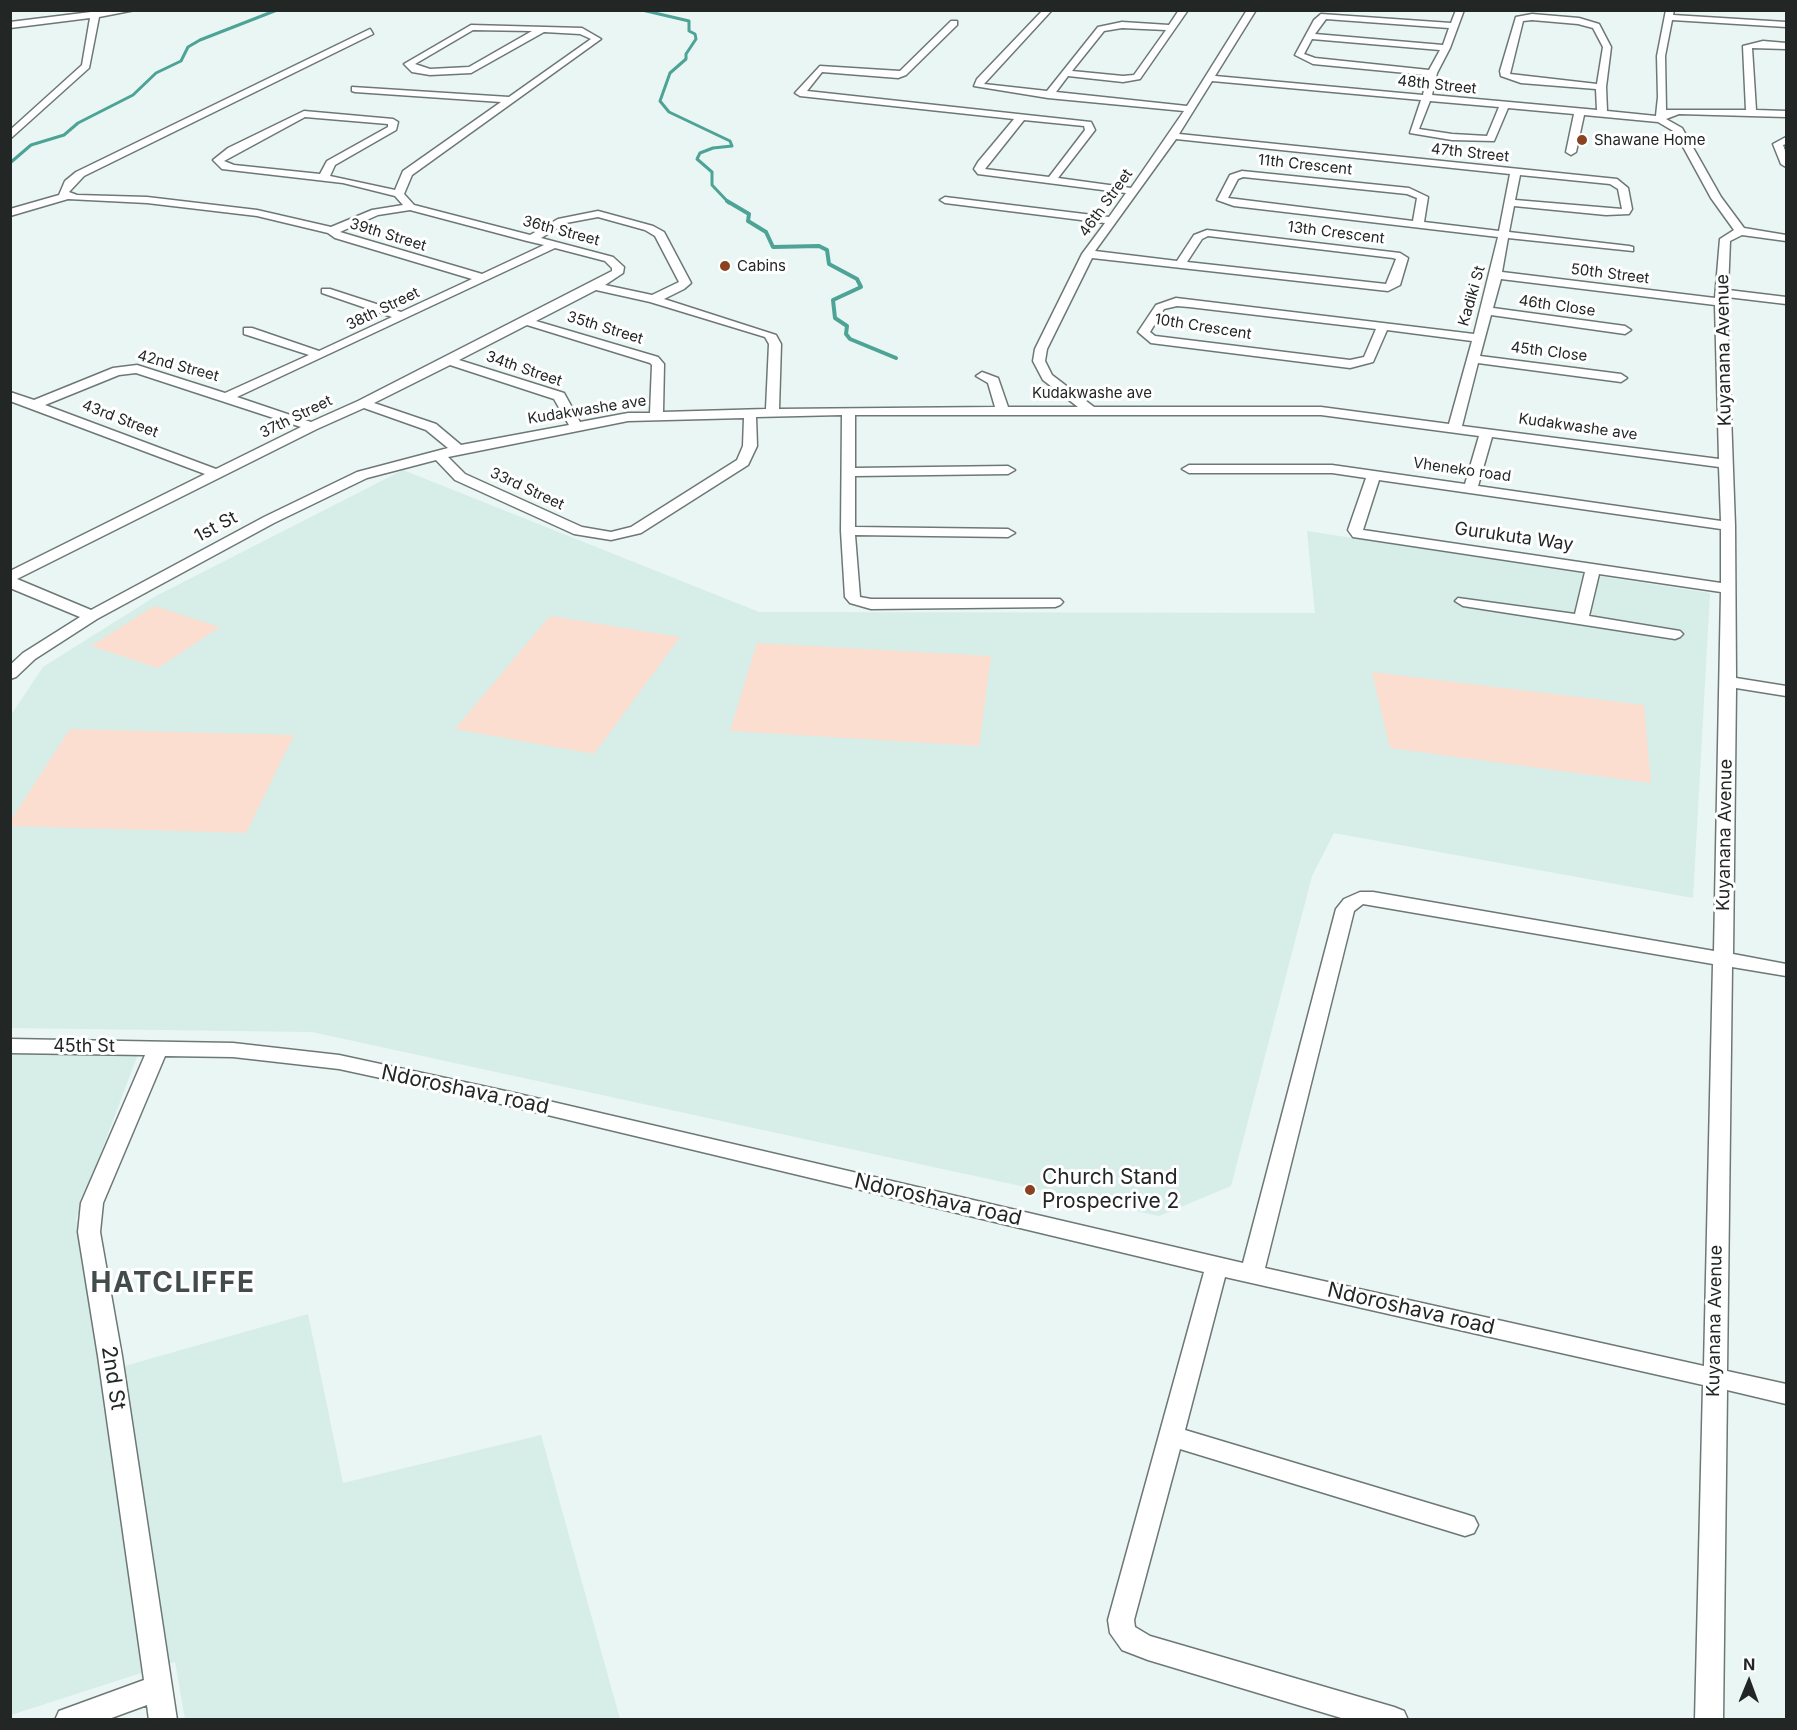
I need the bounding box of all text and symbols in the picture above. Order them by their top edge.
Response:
street label: 48th Street [1397,72,1477,98]
place label: Shawane Home [1594,131,1705,149]
marker: Shawane Home [1575,133,1589,147]
street label: 47th Street [1430,140,1510,166]
street label: 11th Crescent [1257,151,1353,179]
street label: 46th Street [1075,166,1137,240]
street label: 36th Street [521,212,601,250]
street label: 39th Street [348,215,428,255]
street label: 13th Crescent [1287,218,1385,248]
place label: Cabins [737,257,786,275]
marker: Cabins [718,259,732,273]
street label: 50th Street [1570,260,1650,288]
street label: Kadiki St [1455,264,1489,328]
street label: Kuyanana Avenue [1712,274,1736,426]
street label: 38th Street [344,284,422,334]
street label: 46th Close [1518,292,1596,320]
street label: 35th Street [565,308,645,348]
street label: 10th Crescent [1153,310,1253,344]
street label: 45th Close [1510,338,1588,366]
street label: 42nd Street [135,347,221,385]
street label: 34th Street [484,348,564,390]
street label: Kudakwashe ave [1032,384,1152,402]
street label: 37th Street [257,392,335,442]
street label: Kudakwashe ave [526,392,648,428]
street label: 43rd Street [79,396,161,442]
street label: Kudakwashe ave [1517,410,1639,444]
street label: Vheneko road [1412,454,1512,486]
street label: 33rd Street [487,464,567,514]
street label: 1st St [191,507,241,547]
street label: Gurukuta Way [1453,518,1575,556]
street label: Kuyanana Avenue [1713,759,1737,911]
street label: 45th St [53,1036,115,1058]
street label: Ndoroshava road [379,1060,551,1120]
place label: Church Stand Prospecrive 2 [1042,1165,1179,1215]
street label: Ndoroshava road [852,1169,1024,1231]
marker: Church Stand Prospecrive 2 [1023,1183,1037,1197]
street label: Kuyanana Avenue [1703,1245,1727,1397]
district label: HATCLIFFE [91,1267,255,1301]
street label: Ndoroshava road [1325,1278,1497,1340]
street label: 2nd St [96,1344,130,1412]
north arrow [1719,1652,1779,1712]
text: N [1743,1654,1756,1674]

